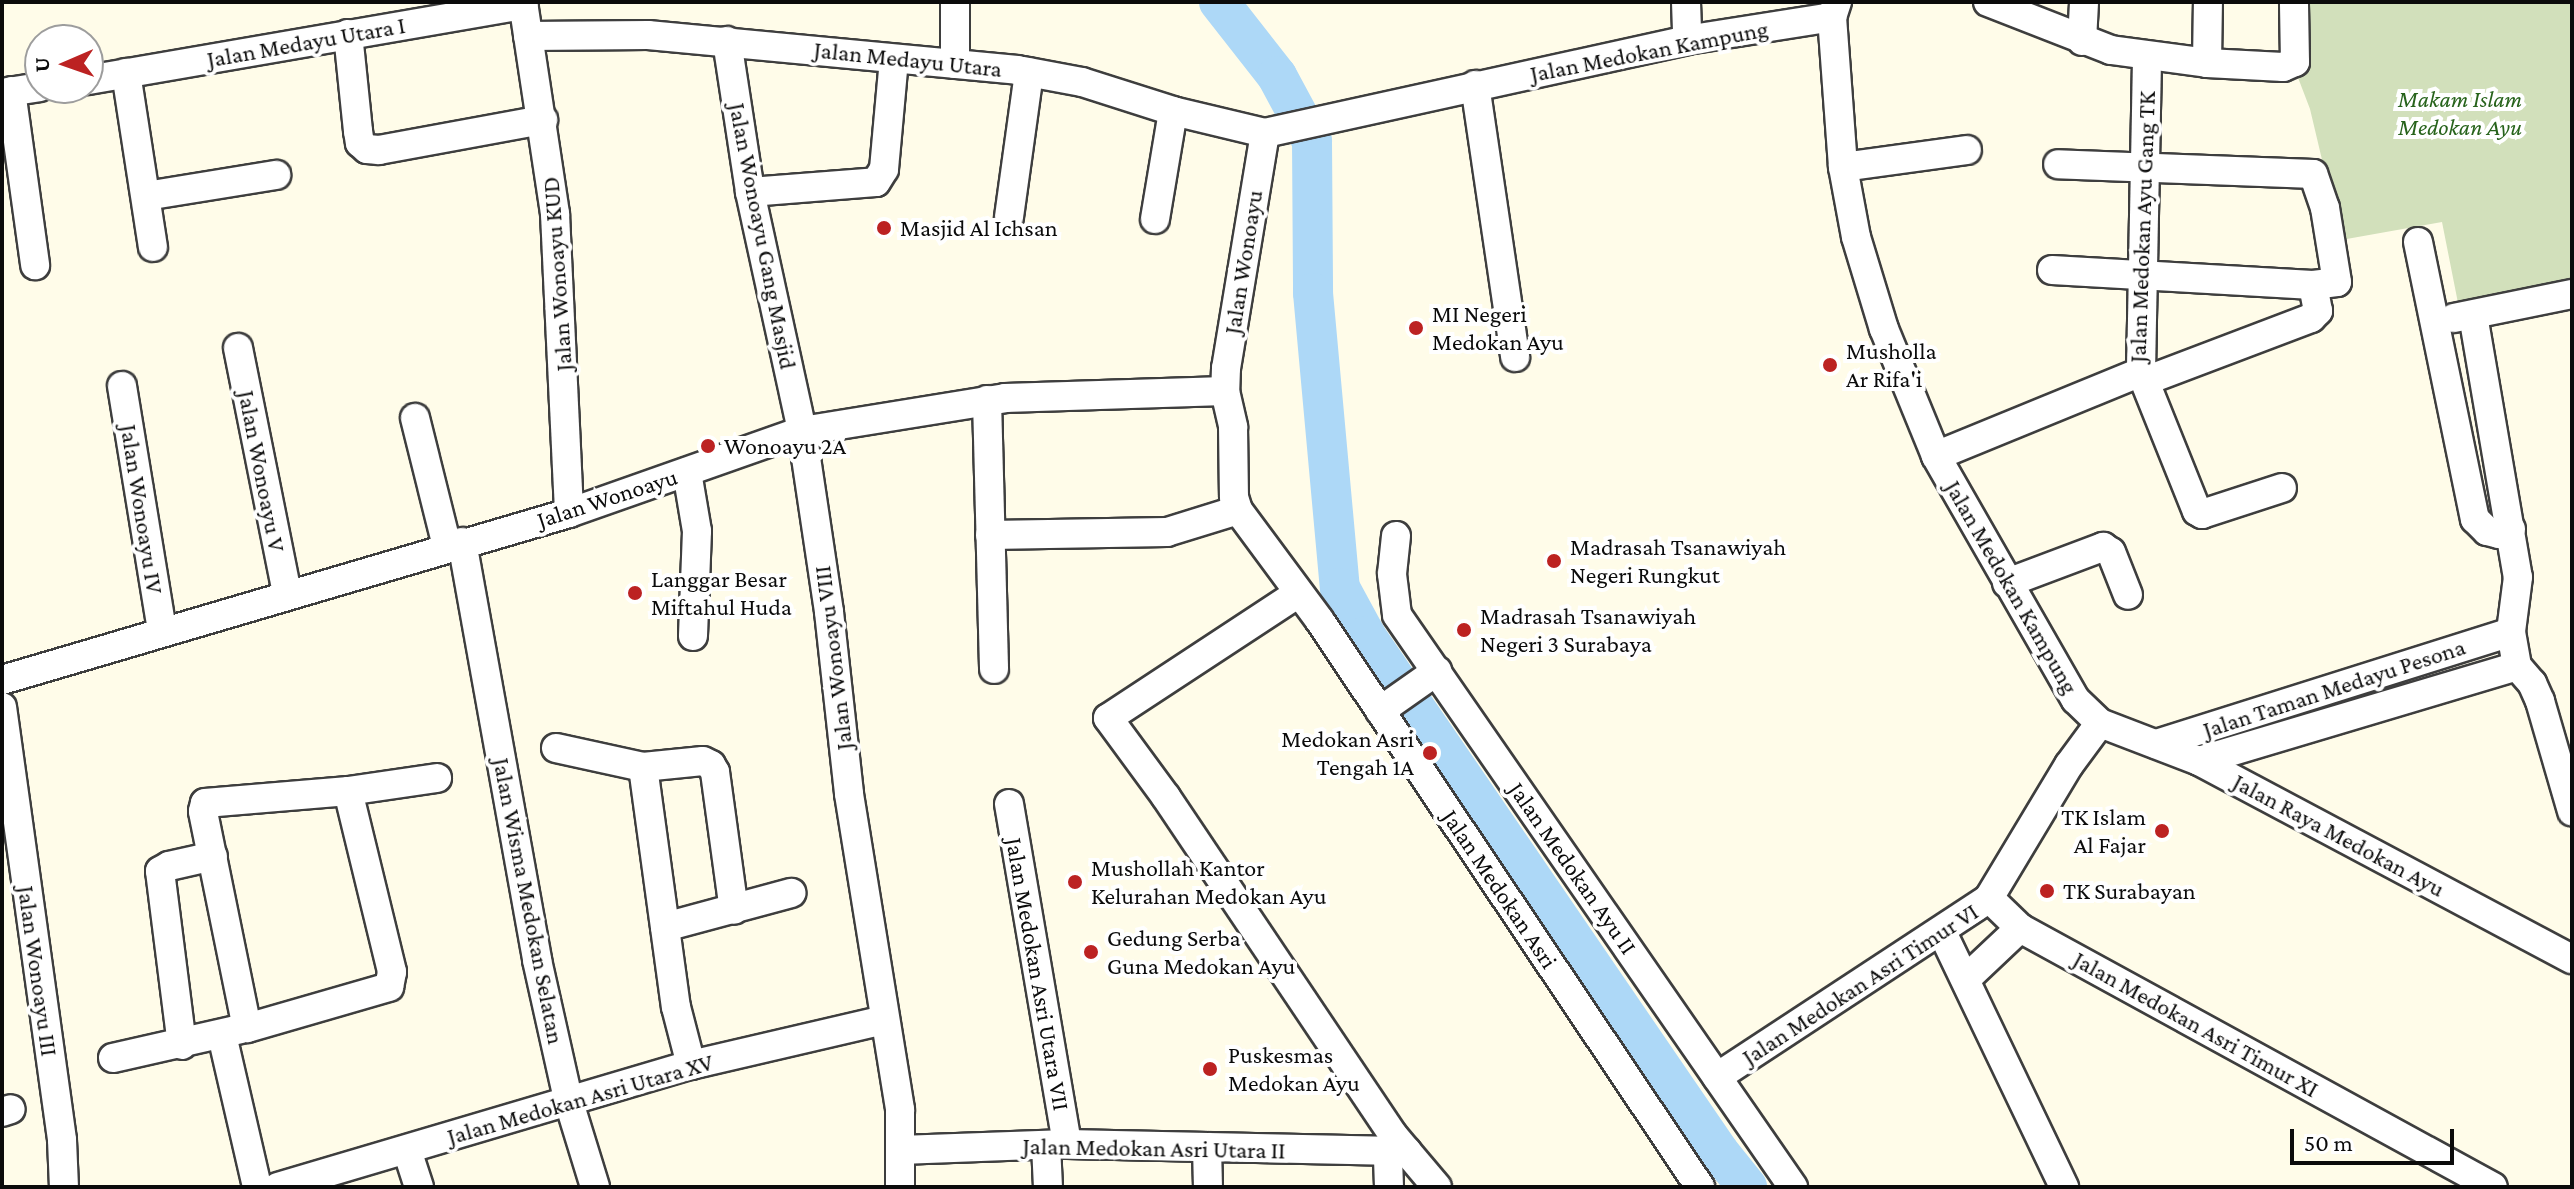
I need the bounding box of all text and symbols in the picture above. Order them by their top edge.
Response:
street label: Jalan Medayu Utara I [205,10,407,74]
street label: Jalan Medokan Kampung [1528,14,1770,88]
north arrow [24,24,104,104]
street label: Jalan Medayu Utara [813,35,1003,83]
text: U [29,57,54,73]
park label: Makam Islam Medokan Ayu [2398,85,2522,141]
street label: Jalan Medokan Ayu Gang TK [2123,91,2161,363]
street label: Jalan Wonoayu Gang Masjid [723,100,803,372]
street label: Jalan Wonoayu KUD [536,176,578,372]
street label: Jalan Wonoayu [1217,188,1269,336]
place label: Masjid Al Ichsan [900,214,1058,242]
marker: Masjid Al Ichsan [875,219,893,237]
place label: MI Negeri Medokan Ayu [1432,300,1564,356]
marker: MI Negeri Medokan Ayu [1407,319,1425,337]
place label: Musholla Ar Rifa'i [1846,337,1937,393]
marker: Musholla Ar Rifa'i [1821,356,1839,374]
street label: Jalan Wonoayu V [232,388,292,554]
street label: Jalan Wonoayu IV [114,422,170,596]
place label: Wonoayu 2A [724,432,846,460]
marker: Wonoayu 2A [699,437,717,455]
street label: Jalan Wonoayu [533,462,681,534]
street label: Jalan Medokan Kampung [1939,475,2085,699]
place label: Madrasah Tsanawiyah Negeri Rungkut [1570,533,1786,589]
marker: Madrasah Tsanawiyah Negeri Rungkut [1545,552,1563,570]
street label: Jalan Wonoayu VIII [807,564,859,752]
place label: Langgar Besar Miftahul Huda [651,565,792,621]
marker: Langgar Besar Miftahul Huda [626,584,644,602]
place label: Madrasah Tsanawiyah Negeri 3 Surabaya [1480,602,1696,658]
marker: Madrasah Tsanawiyah Negeri 3 Surabaya [1455,621,1473,639]
street label: Jalan Taman Medayu Pesona [2199,632,2469,744]
place label: Medokan Asri Tengah 1A [1281,725,1414,781]
marker: Medokan Asri Tengah 1A [1421,744,1439,762]
street label: Jalan Wisma Medokan Selatan [487,755,571,1047]
street label: Jalan Raya Medokan Ayu [2228,767,2450,903]
street label: Jalan Medokan Ayu II [1503,776,1643,960]
place label: TK Islam Al Fajar [2061,803,2146,859]
street label: Jalan Medokan Asri [1436,804,1564,974]
marker: TK Islam Al Fajar [2153,822,2171,840]
street label: Jalan Medokan Asri Utara VII [1000,835,1076,1113]
place label: Mushollah Kantor Kelurahan Medokan Ayu [1091,854,1326,910]
marker: Mushollah Kantor Kelurahan Medokan Ayu [1066,873,1084,891]
place label: TK Surabayan [2063,877,2196,905]
marker: TK Surabayan [2038,882,2056,900]
street label: Jalan Wonoayu III [12,884,64,1058]
street label: Jalan Medokan Asri Timur VI [1737,897,1983,1071]
place label: Gedung Serba Guna Medokan Ayu [1107,924,1295,980]
marker: Gedung Serba Guna Medokan Ayu [1082,943,1100,961]
street label: Jalan Medokan Asri Timur XI [2069,945,2323,1103]
place label: Puskesmas Medokan Ayu [1228,1041,1360,1097]
street label: Jalan Medokan Asri Utara XV [444,1047,716,1151]
marker: Puskesmas Medokan Ayu [1199,1058,1221,1080]
scale bar [2294,1113,2458,1163]
text: 50 m [2304,1129,2353,1156]
street label: Jalan Medokan Asri Utara II [1022,1131,1286,1165]

